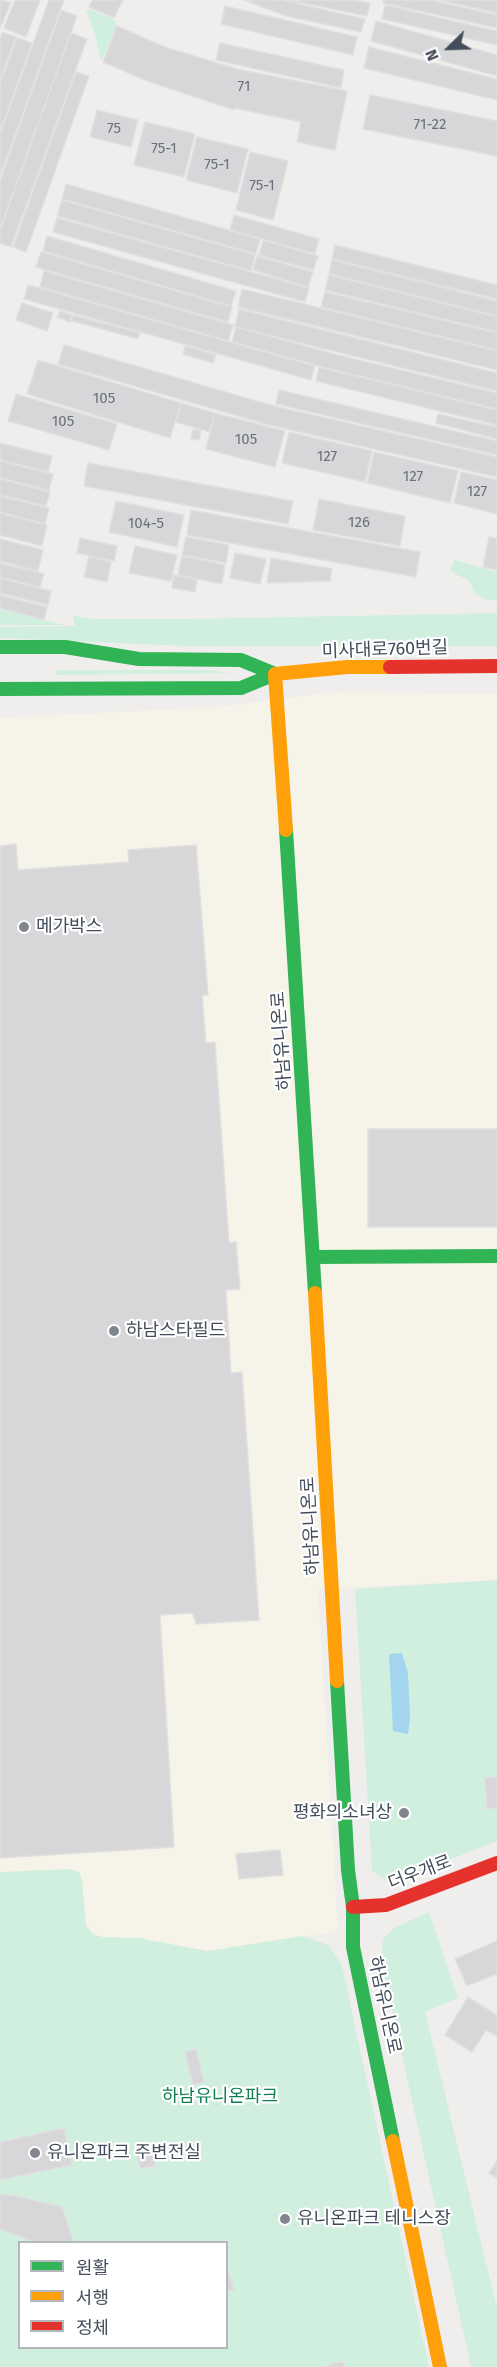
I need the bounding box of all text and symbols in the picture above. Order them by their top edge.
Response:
north arrow [419,18,479,78]
text: N [421,47,443,64]
house number: 71 [238,78,250,96]
house number: 71-22 [414,116,446,134]
house number: 75 [107,120,121,138]
house number: 75-1 [151,140,177,158]
house number: 75-1 [204,156,230,174]
house number: 75-1 [249,177,275,195]
house number: 105 [93,390,115,408]
house number: 105 [52,413,74,431]
house number: 105 [235,431,257,449]
house number: 127 [317,448,337,466]
house number: 127 [403,468,423,486]
house number: 127 [467,483,487,501]
house number: 126 [348,514,370,532]
house number: 104-5 [128,515,164,533]
street label: 미사대로760번길 [321,637,449,663]
place label: 메가박스 [36,916,102,938]
marker: 메가박스 [17,920,31,934]
street label: 하남유니온로 [268,991,296,1091]
place label: 하남스타필드 [126,1320,225,1342]
marker: 하남스타필드 [107,1324,121,1338]
street label: 하남유니온로 [298,1476,324,1576]
place label: 평화의소녀상 [293,1802,392,1824]
marker: 평화의소녀상 [397,1806,411,1820]
street label: 더우개로 [385,1851,455,1895]
street label: 하남유니온로 [363,1954,405,2056]
park label: 하남유니온파크 [162,2086,278,2108]
place label: 유니온파크 주변전실 [47,2142,201,2164]
marker: 유니온파크 주변전실 [28,2146,42,2160]
place label: 유니온파크 테니스장 [297,2208,451,2230]
marker: 유니온파크 테니스장 [278,2212,292,2226]
legend [18,2241,228,2349]
text: 원활 [76,2257,109,2279]
text: 서행 [76,2287,109,2309]
text: 정체 [76,2317,109,2339]

